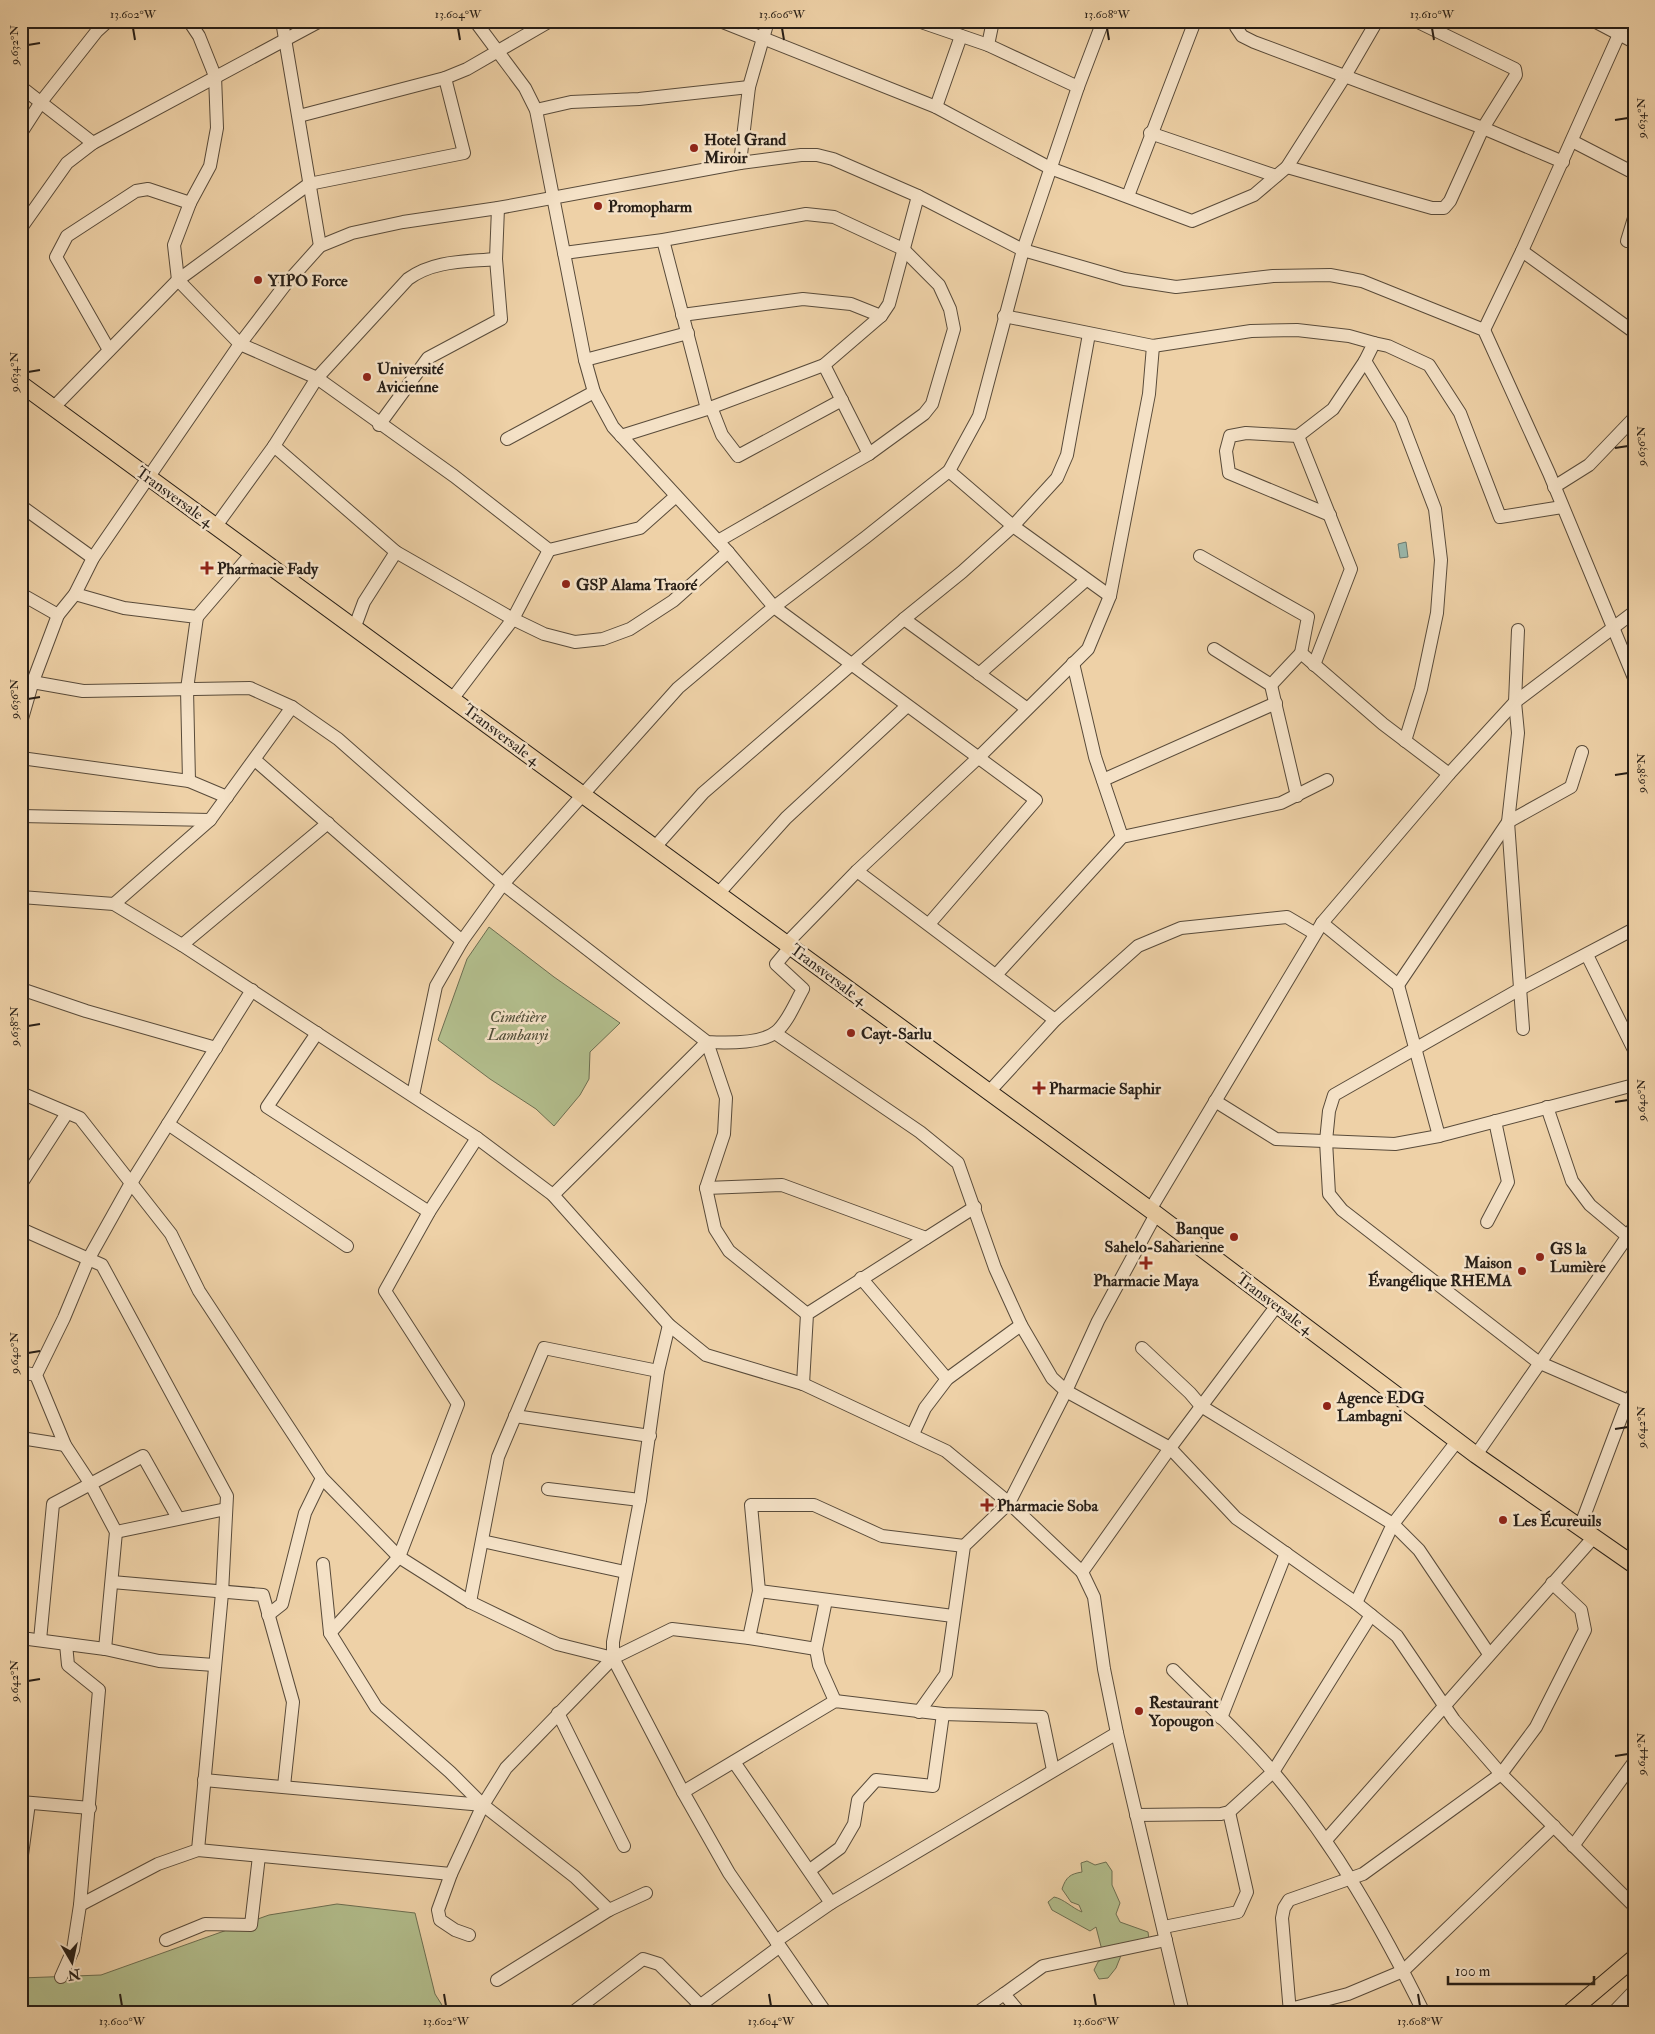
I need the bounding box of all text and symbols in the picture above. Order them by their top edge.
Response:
text: 13.602°W [110,7,157,22]
text: 13.604°W [435,7,482,22]
text: 13.606°W [759,7,806,22]
text: 13.608°W [1084,7,1131,22]
text: 13.610°W [1410,7,1455,22]
text: 9.632°N [7,25,22,66]
text: 9.634°N [1634,97,1649,139]
place label: Hotel Grand Miroir [703,130,786,168]
marker: Hotel Grand Miroir [688,142,700,154]
place label: Promopharm [608,197,693,218]
marker: Promopharm [592,200,604,212]
place label: YIPO Force [267,271,348,291]
marker: YIPO Force [252,274,264,286]
text: 9.634°N [7,351,22,393]
place label: Université Avicienne [376,359,445,397]
marker: Université Avicienne [361,371,373,383]
text: 9.636°N [1634,426,1649,467]
street label: Transversale 4 [132,462,218,532]
place label: Pharmacie Fady [217,559,319,580]
marker: Pharmacie Fady [201,562,213,574]
place label: GSP Alama Traoré [576,575,699,595]
marker: GSP Alama Traoré [560,578,572,590]
text: 9.636°N [7,679,22,720]
street label: Transversale 4 [459,700,545,771]
text: 9.638°N [1634,753,1649,794]
street label: Transversale 4 [786,940,872,1011]
text: 9.638°N [7,1006,22,1047]
park label: Cimétière Lambanyi [486,1007,549,1045]
place label: Cayt-Sarlu [861,1024,932,1045]
marker: Cayt-Sarlu [845,1027,857,1039]
place label: Pharmacie Saphir [1049,1079,1162,1100]
text: 9.640°N [1634,1079,1649,1122]
marker: Pharmacie Saphir [1033,1082,1045,1094]
place label: Banque Sahelo-Saharienne [1104,1219,1224,1257]
marker: Banque Sahelo-Saharienne [1228,1231,1240,1243]
place label: GS la Lumière [1550,1239,1606,1277]
marker: GS la Lumière [1534,1251,1546,1263]
place label: Maison Évangélique RHEMA [1368,1253,1513,1292]
marker: Pharmacie Maya [1140,1257,1152,1269]
marker: Maison Évangélique RHEMA [1516,1265,1528,1277]
street label: Transversale 4 [1232,1269,1318,1340]
place label: Pharmacie Maya [1093,1271,1199,1292]
text: 9.640°N [7,1332,22,1375]
place label: Agence EDG Lambagni [1336,1388,1425,1427]
marker: Agence EDG Lambagni [1321,1400,1333,1412]
text: 9.642°N [1634,1406,1649,1449]
place label: Pharmacie Soba [997,1496,1098,1516]
marker: Pharmacie Soba [981,1499,993,1511]
place label: Les Écureuils [1513,1510,1602,1531]
marker: Les Écureuils [1497,1514,1509,1526]
text: 9.642°N [7,1660,22,1703]
place label: Restaurant Yopougon [1148,1693,1219,1732]
marker: Restaurant Yopougon [1133,1705,1145,1717]
text: 9.644°N [1634,1733,1649,1776]
north arrow [48,1936,98,1986]
scale bar [1448,1954,1594,1986]
text: 100 m [1455,1962,1491,1981]
text: N [66,1965,82,1984]
text: 13.600°W [99,2014,146,2029]
text: 13.602°W [423,2014,470,2029]
text: 13.604°W [748,2014,795,2029]
text: 13.606°W [1073,2014,1120,2029]
text: 13.608°W [1397,2014,1444,2029]

